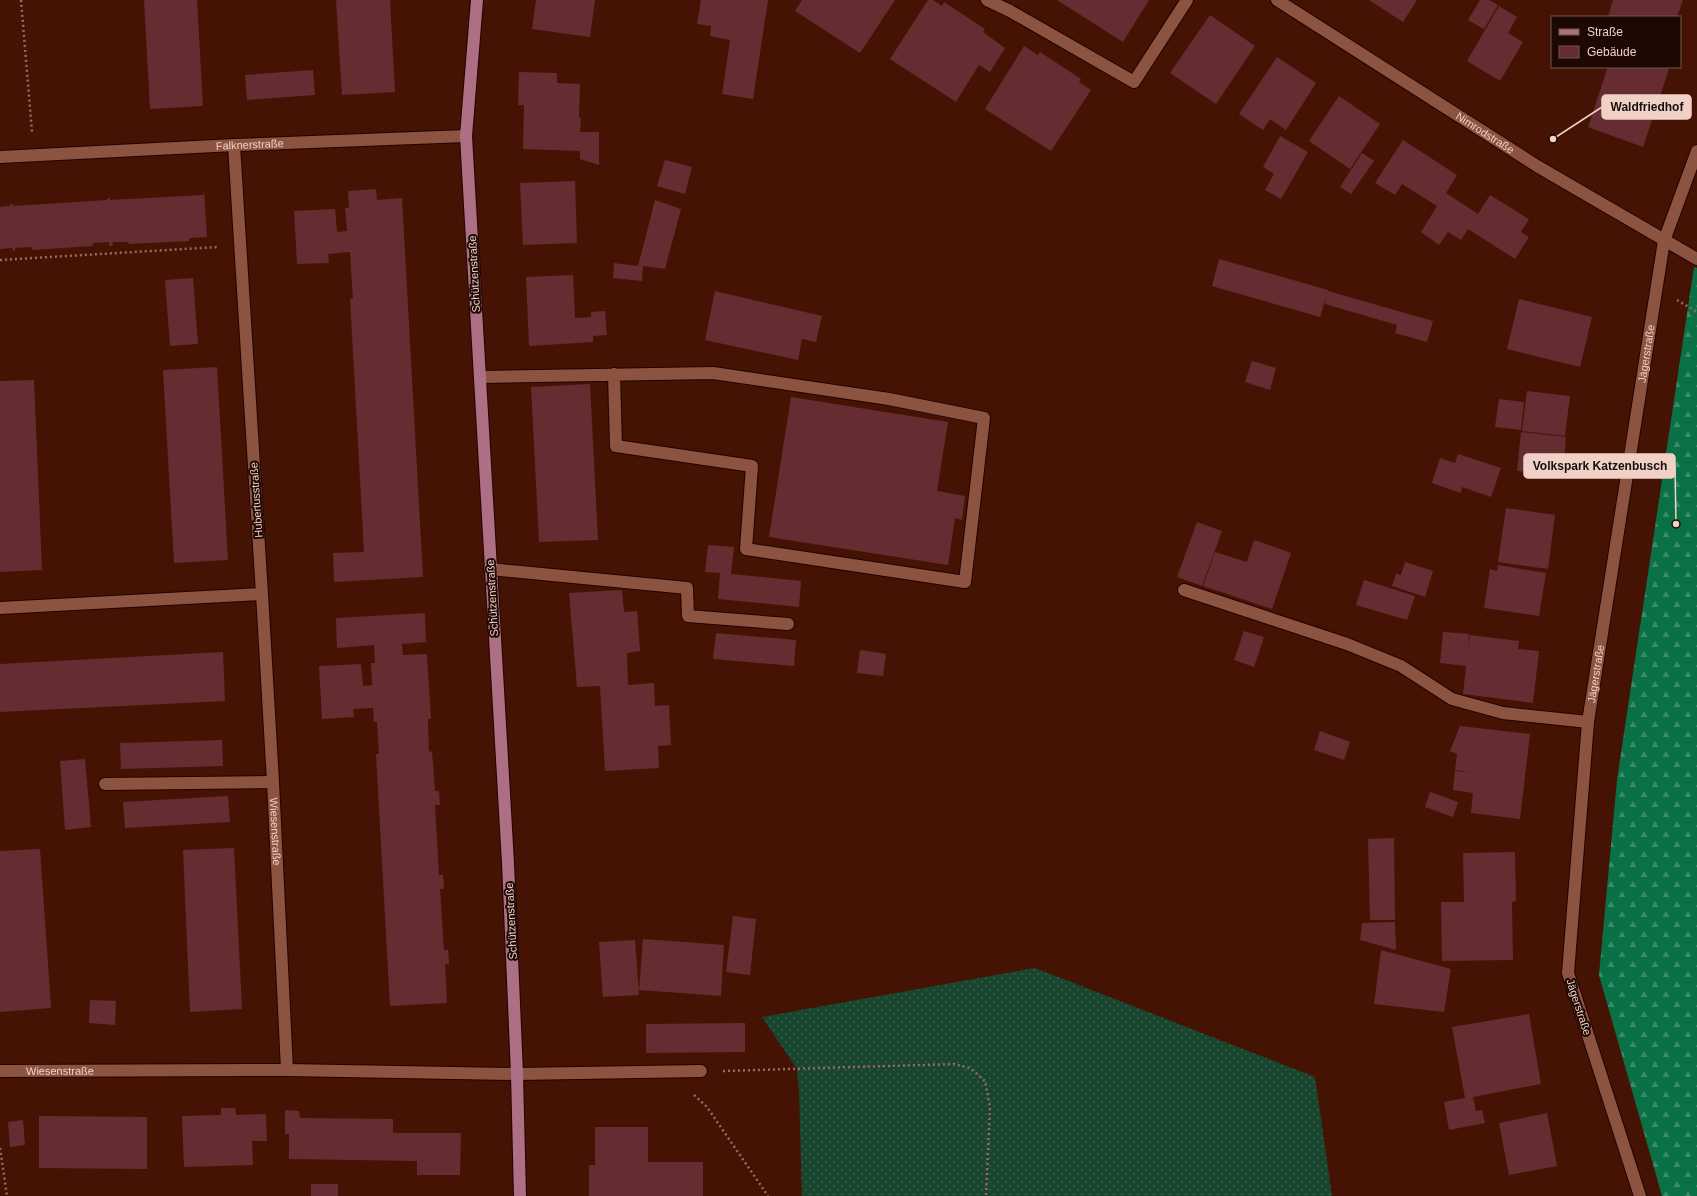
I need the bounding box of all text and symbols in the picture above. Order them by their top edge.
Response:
legend [1551,16,1681,68]
text: Straße [1587,25,1623,39]
text: Gebäude [1587,45,1637,59]
callout: Waldfriedhof [1602,95,1691,119]
text: Waldfriedhof [1611,100,1684,114]
street label: Nimrodstraße [1454,110,1517,156]
street label: Falknerstraße [215,137,284,152]
street label: Schützenstraße [466,235,482,313]
street label: Jägerstraße [1636,324,1657,384]
callout: Volkspark Katzenbusch [1524,454,1675,478]
text: Volkspark Katzenbusch [1533,459,1667,473]
street label: Hubertusstraße [247,462,265,538]
street label: Schützenstraße [484,559,500,637]
street label: Jägerstraße [1585,644,1606,704]
street label: Wiesenstraße [268,797,283,866]
street label: Schützenstraße [503,882,519,960]
street label: Jägerstraße [1564,977,1594,1037]
street label: Wiesenstraße [26,1065,94,1077]

